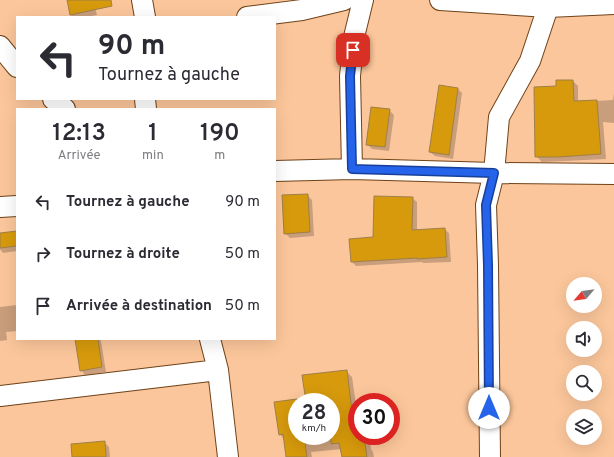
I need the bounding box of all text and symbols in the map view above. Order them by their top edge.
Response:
text: 90 m [98,29,165,65]
icon: left [32,32,84,84]
pin [336,33,370,67]
icon: arrive [342,39,364,61]
text: Tournez à gauche [98,64,240,87]
text: 12:13 [52,119,106,149]
text: 1 [148,119,158,149]
text: 190 [200,119,240,149]
text: Arrivée [58,148,100,164]
text: min [142,148,164,164]
text: m [214,148,225,164]
icon: left [32,191,54,213]
text: Tournez à gauche [66,193,190,212]
text: 90 m [225,193,260,212]
icon: right [32,243,54,265]
text: Tournez à droite [66,245,180,264]
text: 50 m [225,245,260,264]
north arrow [566,277,602,313]
map controls [566,277,602,445]
icon: arrive [32,295,54,317]
text: Arrivée à destination [66,297,212,316]
text: 50 m [225,297,260,316]
button: sound [566,321,602,357]
button: search [566,365,602,401]
position arrow [468,387,510,429]
speed limit sign: 30 [348,393,400,445]
text: 28 [302,401,326,427]
button: layers [566,409,602,445]
text: km/h [302,422,326,435]

